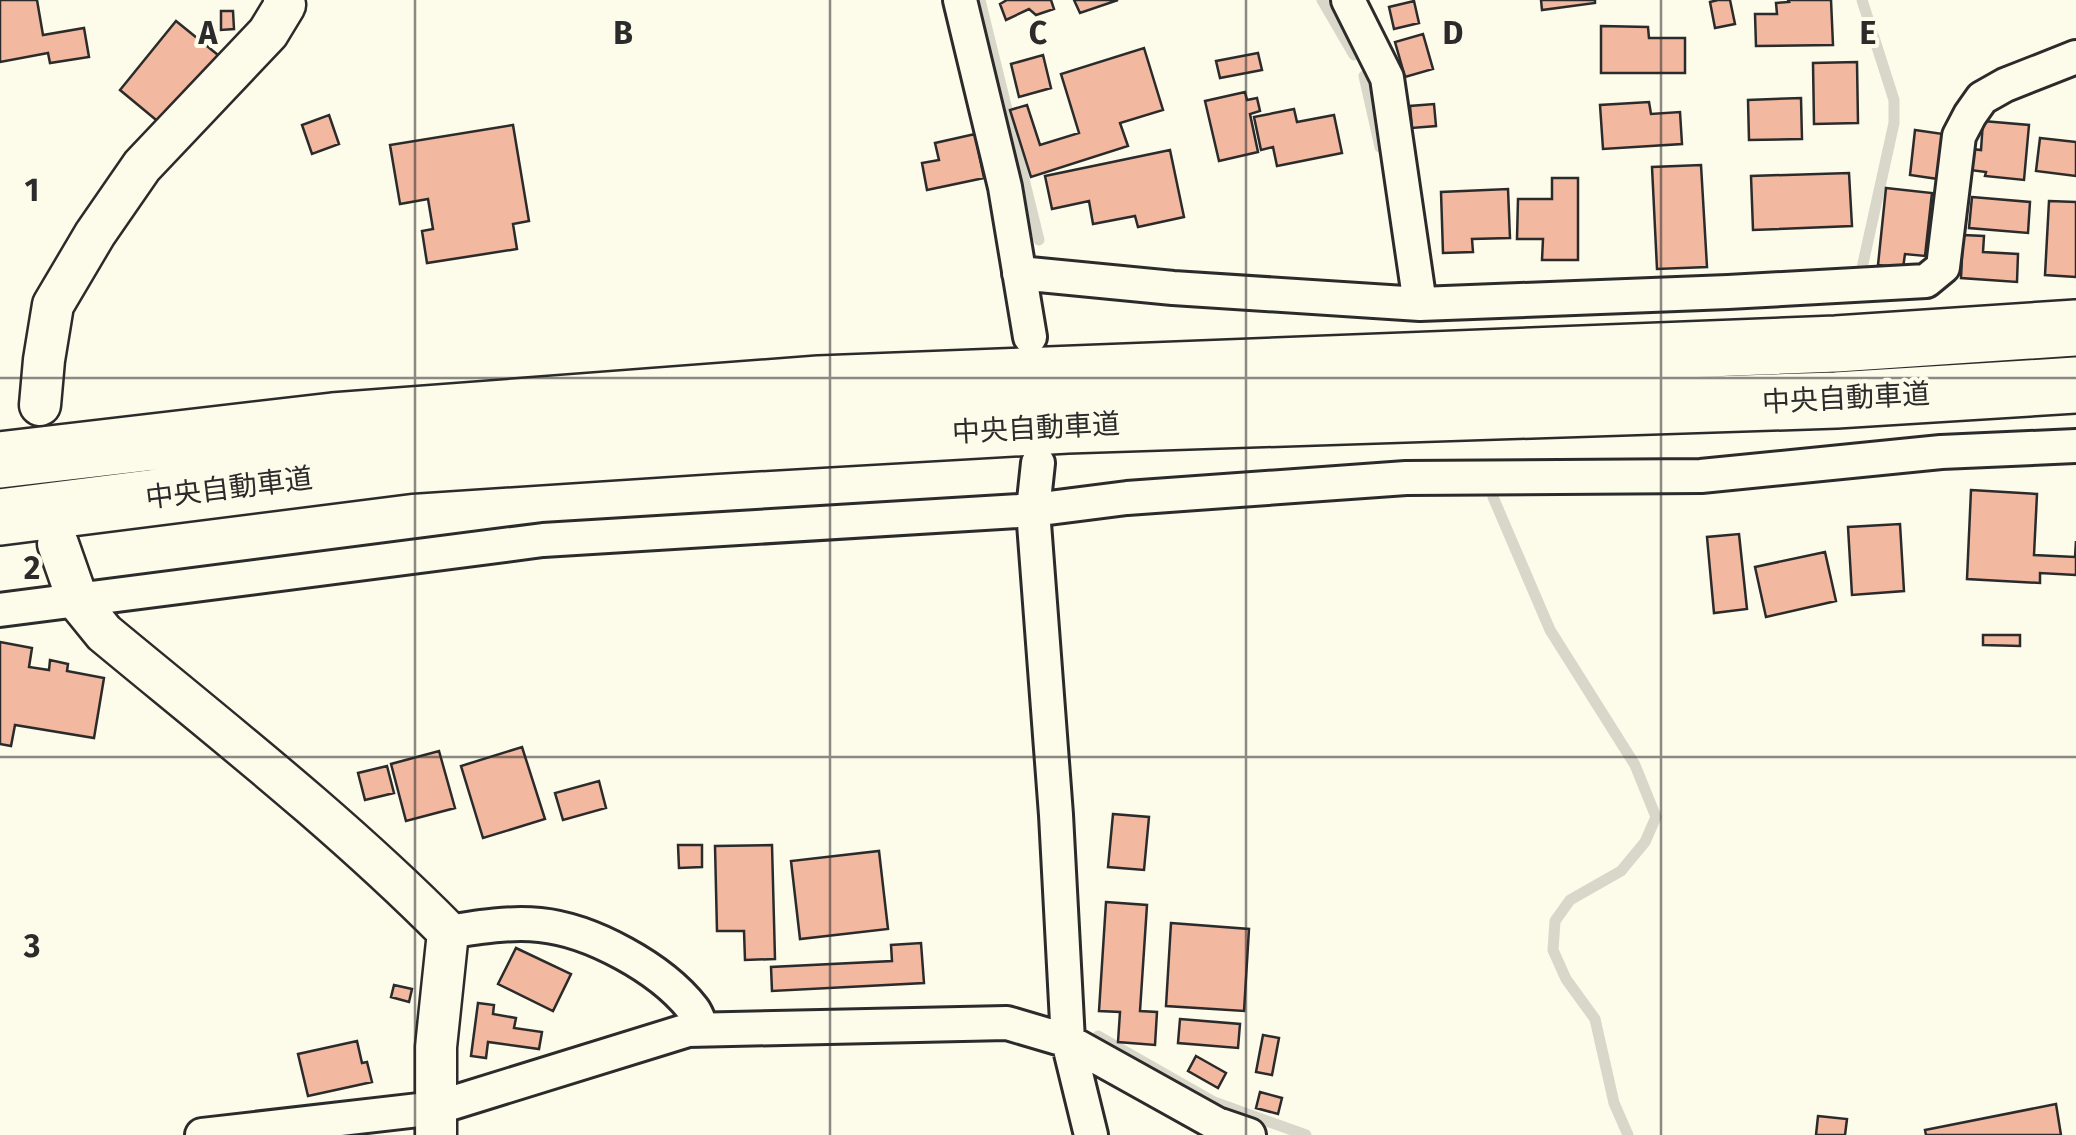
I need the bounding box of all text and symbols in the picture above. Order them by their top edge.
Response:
text: A [198,14,219,52]
text: B [613,14,633,52]
text: C [1029,14,1048,52]
text: D [1443,14,1463,52]
text: E [1860,14,1876,52]
text: 1 [25,171,39,209]
street label: 中央自動車道 [1761,377,1931,419]
street label: 中央自動車道 [951,407,1121,449]
street label: 中央自動車道 [144,461,314,515]
text: 2 [24,549,40,587]
text: 3 [23,927,40,965]

